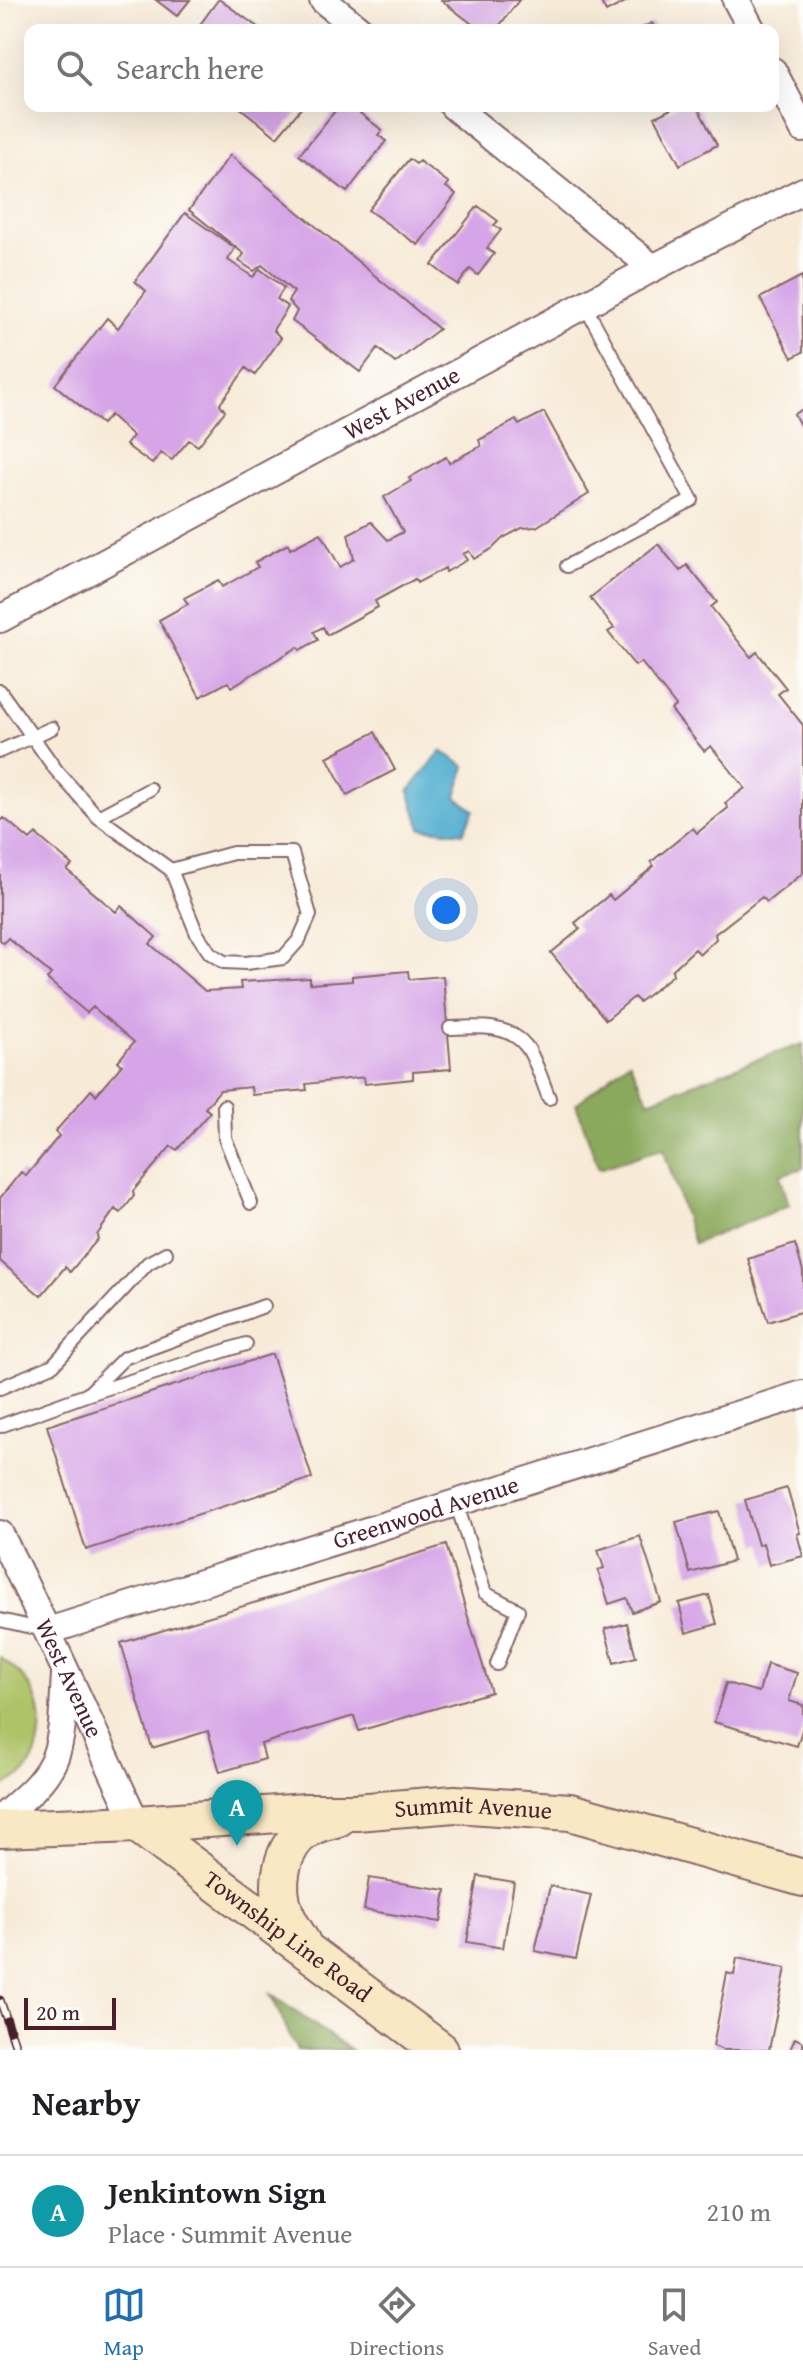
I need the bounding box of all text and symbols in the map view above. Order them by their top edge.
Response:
search box [24,24,779,112]
icon: search [52,46,96,90]
text: Search here [116,46,264,90]
street label: West Avenue [337,357,466,448]
your location [426,890,466,930]
street label: Greenwood Avenue [328,1466,523,1557]
street label: West Avenue [27,1613,112,1743]
pin: A [211,1780,263,1846]
street label: Summit Avenue [393,1786,553,1828]
street label: Township Line Road [197,1862,379,2010]
scale bar [24,1994,116,2030]
text: 20 m [36,1996,80,2028]
text: Nearby [32,2078,141,2127]
text: Jenkintown Sign [108,2170,326,2214]
text: A [50,2192,66,2231]
text: 210 m [706,2192,771,2231]
text: Place · Summit Avenue [108,2214,352,2253]
tab: Map [102,2283,146,2363]
tab: Directions [350,2283,444,2363]
tab: Saved [648,2283,701,2363]

